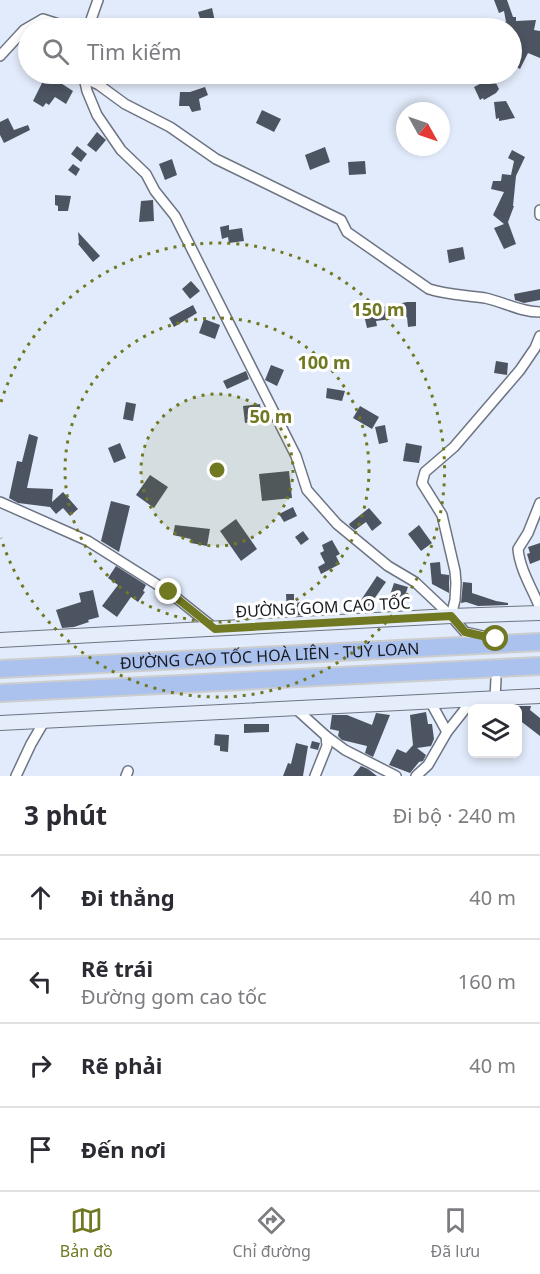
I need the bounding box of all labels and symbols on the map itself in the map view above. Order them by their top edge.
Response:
north arrow [396,102,450,156]
text: 150 m [351,297,405,321]
text: 100 m [297,350,351,374]
text: 50 m [250,404,292,428]
centre of rings [207,460,227,480]
route end [155,578,181,604]
street label: ĐƯỜNG GOM CAO TỐC [235,591,411,623]
route start [482,625,508,651]
street label: ĐƯỜNG CAO TỐC HOÀ LIÊN - TUÝ LOAN [119,637,420,674]

